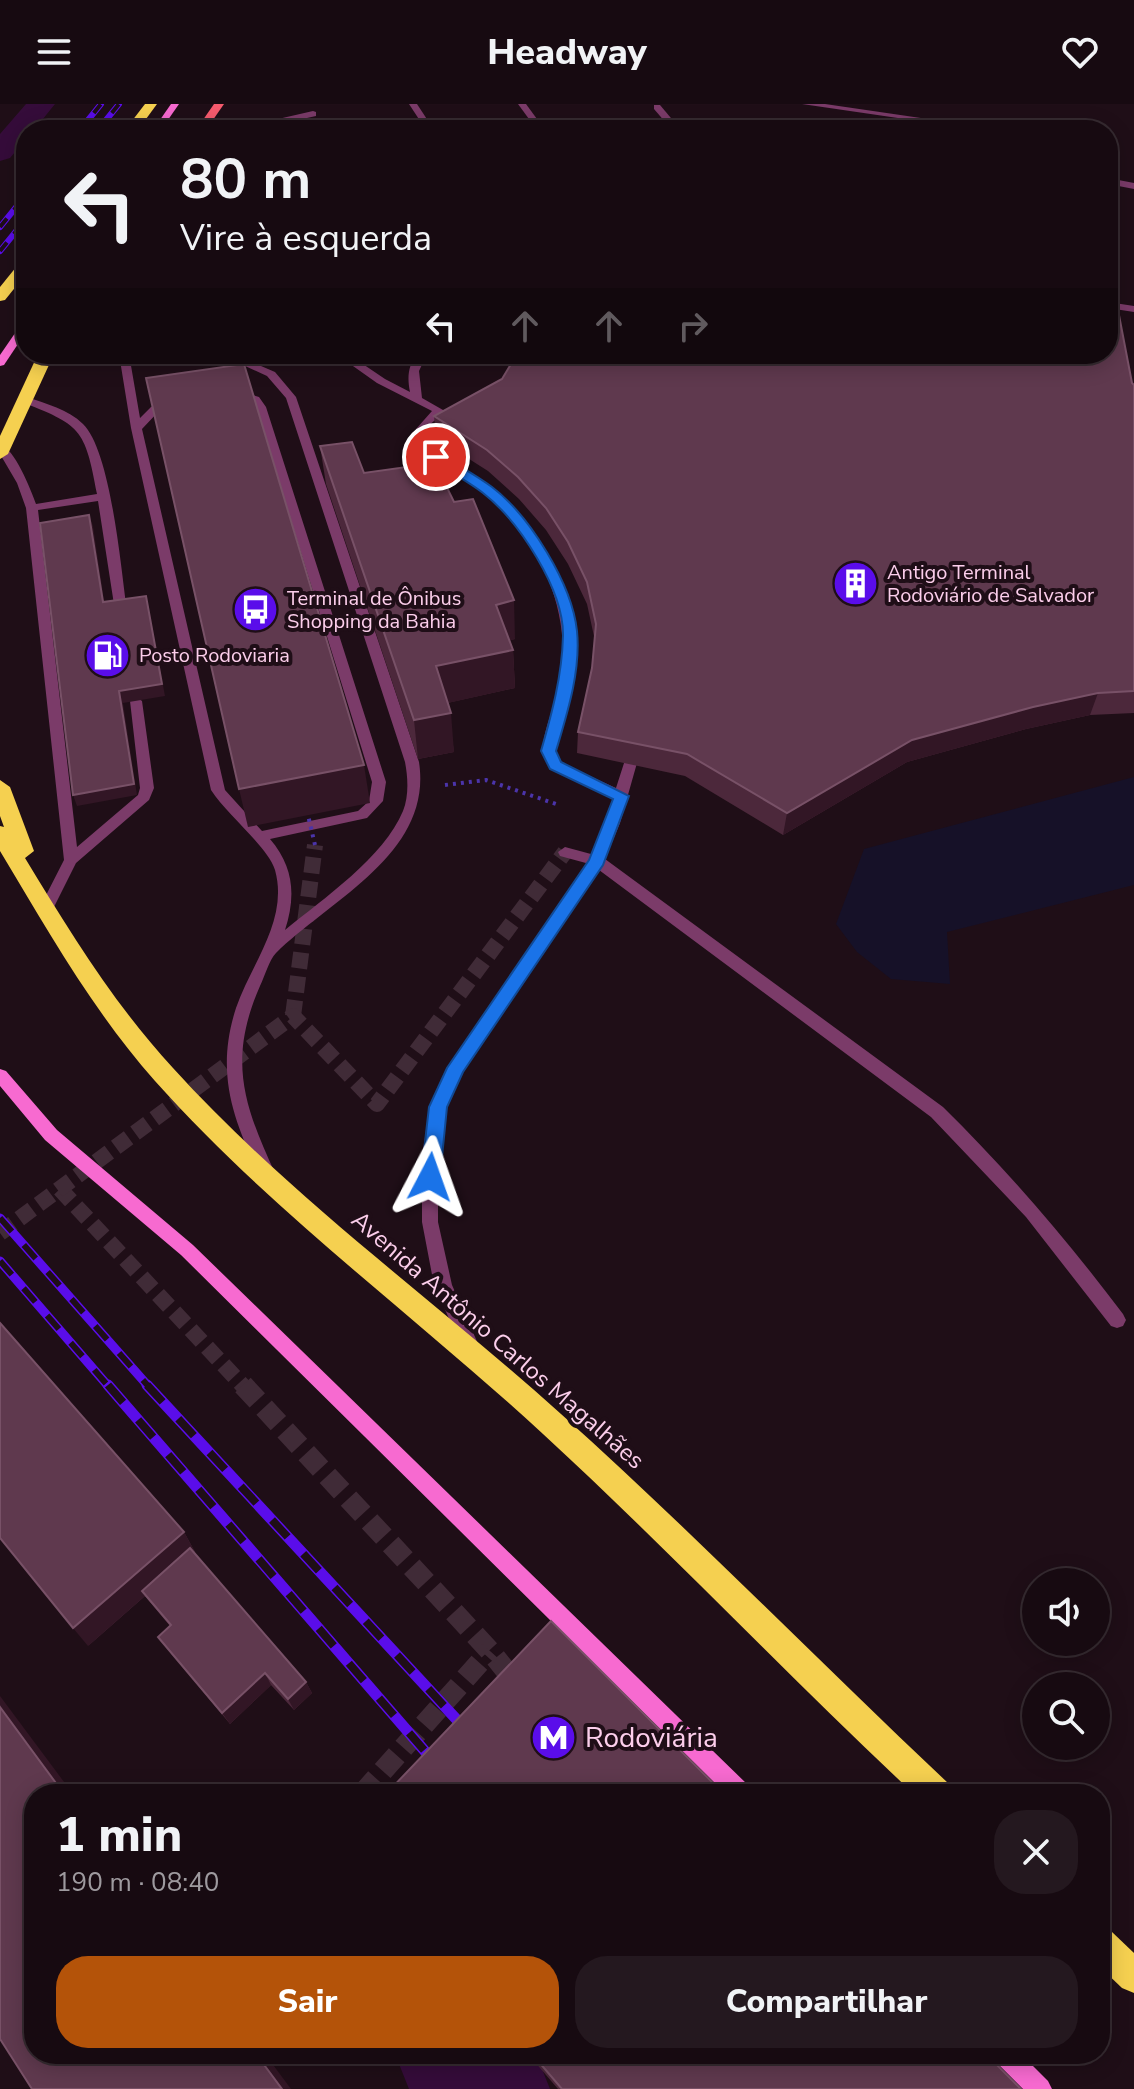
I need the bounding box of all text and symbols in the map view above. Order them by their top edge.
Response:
text: Headway [487,28,647,77]
icon: menu [32,30,76,74]
icon: heart [1058,30,1102,74]
text: 80 m [180,141,311,218]
icon: left [48,152,152,256]
text: Vire à esquerda [180,214,432,263]
icon: left [419,304,463,348]
icon: ahead [503,304,547,348]
icon: ahead [587,304,631,348]
icon: right [671,304,715,348]
pin [402,423,470,491]
icon: arrive [414,435,458,479]
place label: Antigo Terminal Rodoviário de Salvador [887,559,1094,609]
building icon: Antigo Terminal Rodoviário de Salvador [832,560,880,608]
place label: Terminal de Ônibus Shopping da Bahia [287,585,461,635]
bus stop icon: Terminal de Ônibus Shopping da Bahia [232,586,280,634]
fuel station icon: Posto Rodoviaria [84,631,132,679]
place label: Posto Rodoviaria [139,642,290,669]
position arrow [388,1135,472,1219]
street label: Avenida Antônio Carlos Magalhães [345,1204,651,1476]
map controls [1022,1568,1110,1760]
button: sound [1022,1568,1110,1656]
button: search [1022,1672,1110,1760]
metro station icon: Rodoviária [530,1714,578,1762]
place label: Rodoviária [585,1719,718,1757]
text: 1 min [56,1802,182,1868]
button: close [994,1810,1078,1894]
text: 190 m · 08:40 [56,1865,219,1900]
button: Sair [56,1956,559,2048]
button: Compartilhar [575,1956,1078,2048]

